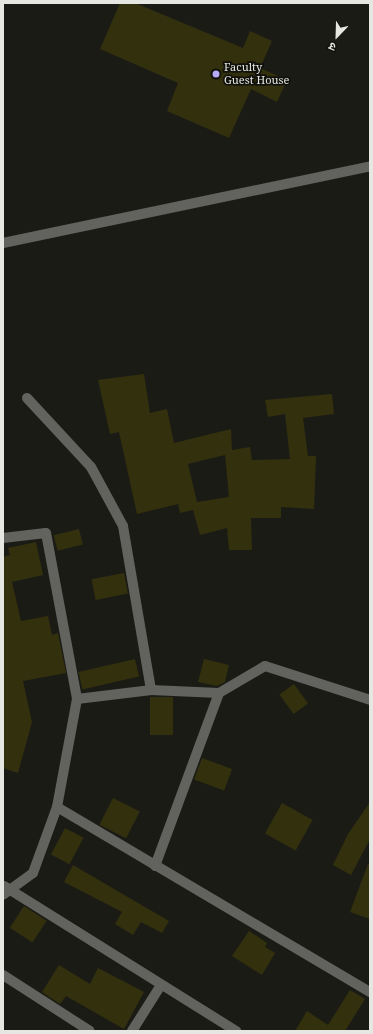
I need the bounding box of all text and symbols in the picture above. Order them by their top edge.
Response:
north arrow [317,16,357,56]
text: उ [326,39,338,56]
place label: Faculty Guest House [224,61,289,87]
marker: Faculty Guest House [211,69,221,79]

